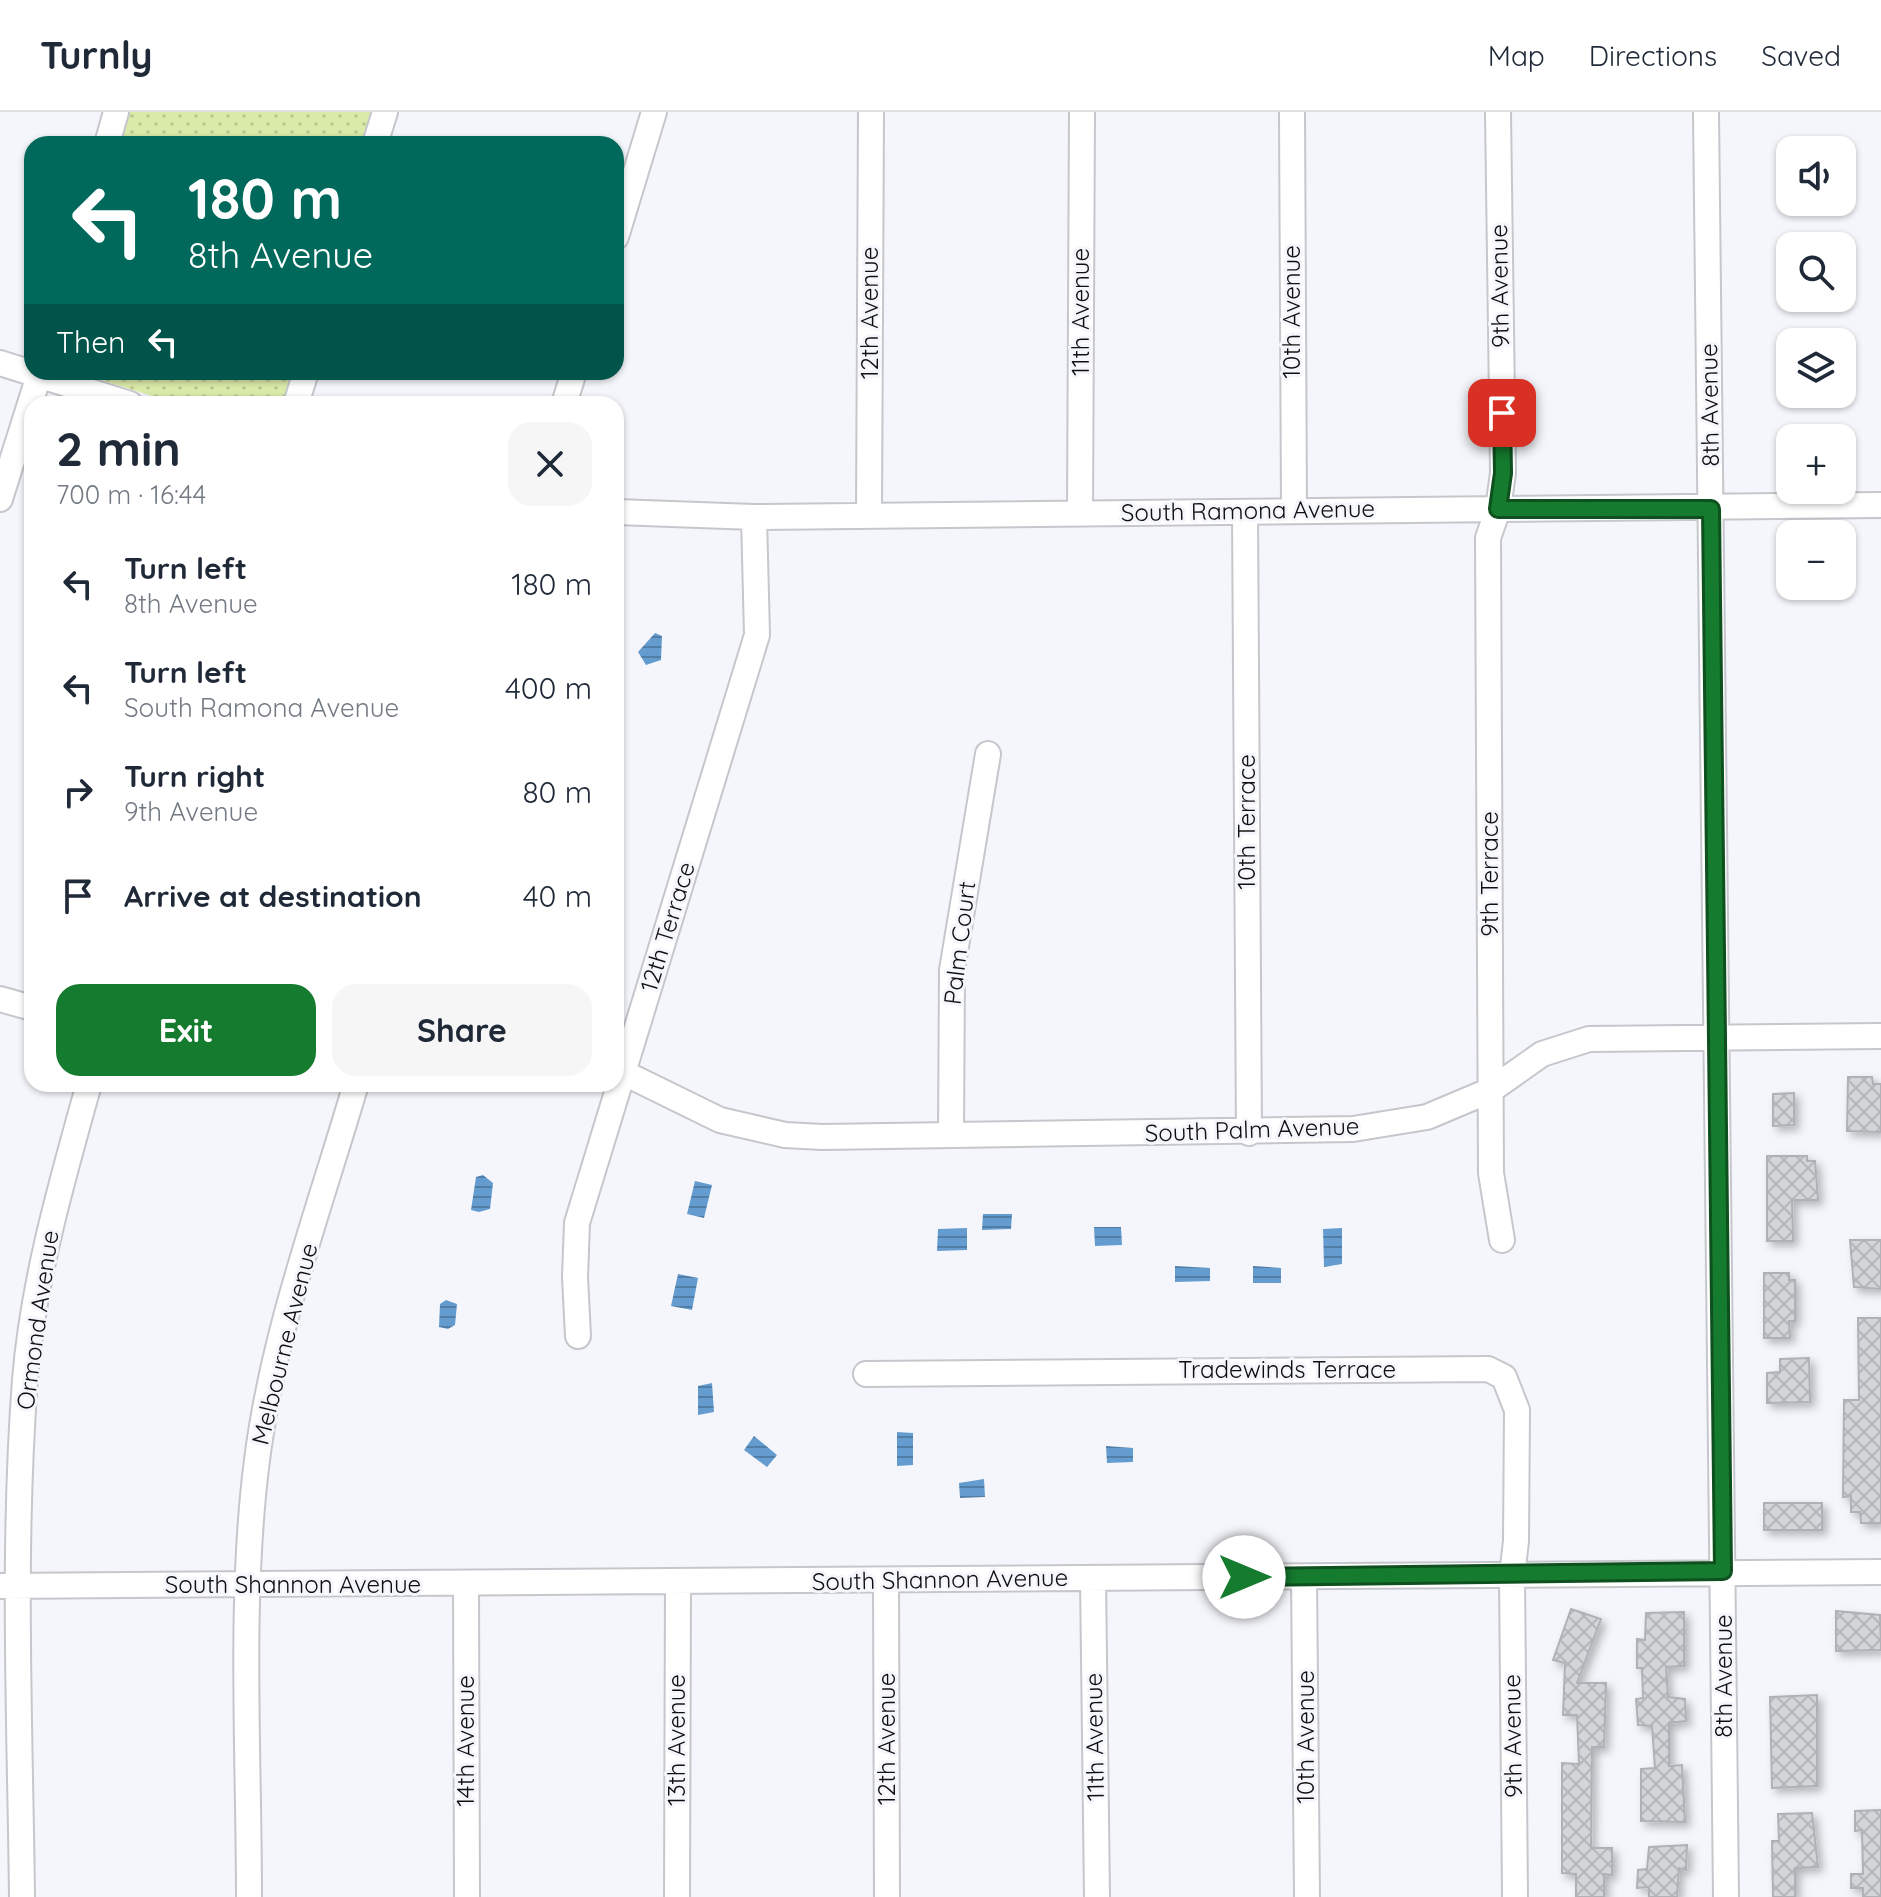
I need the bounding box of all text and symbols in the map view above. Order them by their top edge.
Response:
text: Turnly [40,31,153,79]
text: Map [1488,38,1545,73]
text: Directions [1589,38,1717,73]
text: Saved [1761,38,1841,73]
map controls [1776,136,1856,600]
button: sound [1776,136,1856,216]
text: 180 m [188,163,342,233]
icon: left [56,168,160,272]
street label: 9th Avenue [1483,224,1515,348]
text: 8th Avenue [188,232,373,277]
button: search [1776,232,1856,312]
street label: 10th Avenue [1276,245,1306,379]
street label: 12th Avenue [854,247,884,379]
street label: 11th Avenue [1065,248,1095,376]
icon: left [141,320,185,364]
text: Then [56,323,125,361]
button: layers [1776,328,1856,408]
street label: 8th Avenue [1693,343,1725,467]
pin [1468,379,1536,447]
icon: arrive [1480,391,1524,435]
text: 2 min [56,418,181,478]
button: close [508,422,592,506]
button: + [1776,424,1856,504]
text: 700 m · 16:44 [56,478,206,511]
street label: South Ramona Avenue [1121,493,1375,527]
button: − [1776,520,1856,600]
text: Turn left [124,549,247,587]
icon: left [56,562,100,606]
text: 180 m [511,565,592,603]
text: 8th Avenue [124,587,258,620]
text: Turn left [124,653,247,691]
icon: left [56,666,100,710]
text: 400 m [505,669,592,707]
text: South Ramona Avenue [124,691,399,724]
street label: 10th Terrace [1231,754,1261,890]
text: Turn right [124,757,265,795]
icon: right [56,770,100,814]
text: 80 m [522,773,592,811]
text: 9th Avenue [124,795,258,828]
street label: 9th Terrace [1474,811,1504,937]
street label: 12th Terrace [633,858,701,995]
icon: arrive [56,874,100,918]
text: Arrive at destination [124,877,422,915]
text: 40 m [523,877,592,915]
street label: Palm Court [937,880,981,1006]
button: Exit [56,984,316,1076]
button: Share [332,984,592,1076]
street label: South Palm Avenue [1144,1110,1360,1148]
street label: Ormond Avenue [10,1228,64,1412]
street label: Melbourne Avenue [244,1240,324,1448]
street label: Tradewinds Terrace [1178,1354,1396,1384]
position arrow [1202,1535,1286,1619]
street label: South Shannon Avenue [812,1562,1068,1596]
street label: South Shannon Avenue [165,1569,421,1599]
street label: 8th Avenue [1708,1614,1738,1738]
street label: 10th Avenue [1290,1670,1320,1804]
street label: 12th Avenue [871,1673,901,1805]
street label: 11th Avenue [1078,1673,1110,1801]
street label: 13th Avenue [661,1674,691,1806]
street label: 9th Avenue [1496,1674,1528,1798]
street label: 14th Avenue [450,1675,480,1807]

